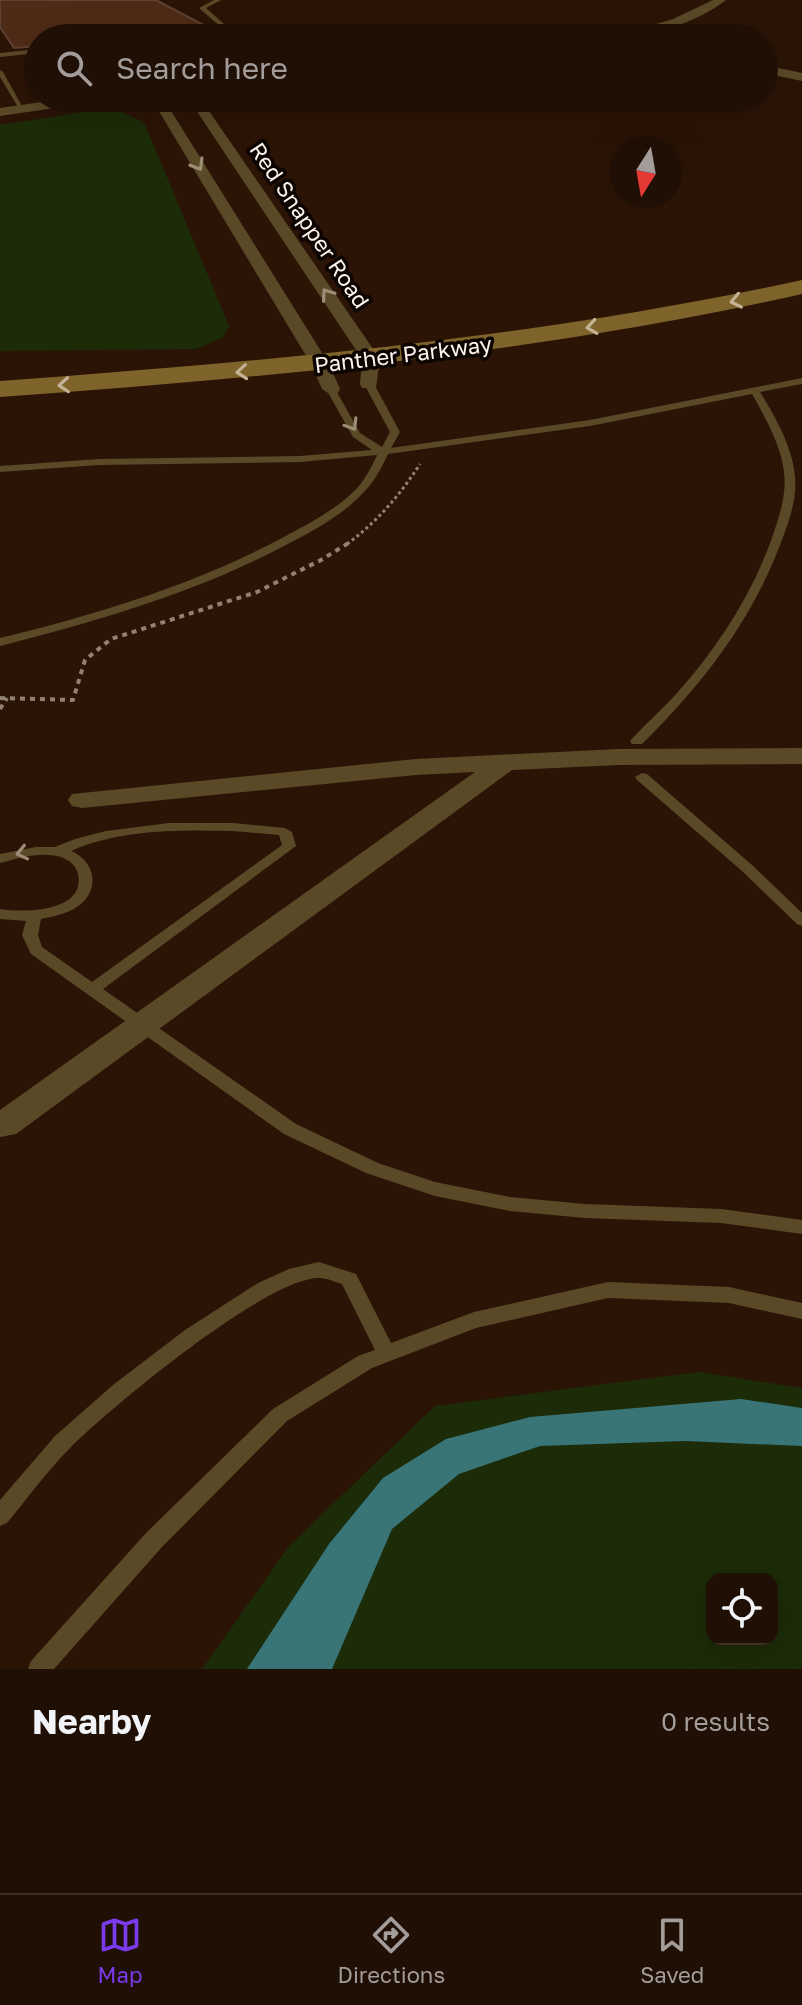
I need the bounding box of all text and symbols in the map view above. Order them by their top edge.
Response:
search box [24,24,778,112]
icon: search [52,46,96,90]
text: Search here [116,50,288,86]
north arrow [610,136,682,208]
street label: Red Snapper Road [244,137,376,313]
one-way arrow [188,156,204,171]
one-way arrow [322,288,337,302]
one-way arrow [729,292,743,309]
one-way arrow [585,318,599,335]
street label: Panther Parkway [313,330,493,378]
one-way arrow [235,363,248,380]
one-way arrow [57,376,70,393]
one-way arrow [342,416,357,431]
one-way arrow [16,844,30,861]
map controls [706,1573,778,1645]
button: locate [706,1573,778,1645]
text: Nearby [32,1701,152,1741]
text: 0 results [661,1706,770,1737]
tab: Map [98,1913,142,1988]
tab: Directions [338,1913,445,1988]
tab: Saved [640,1913,704,1988]

